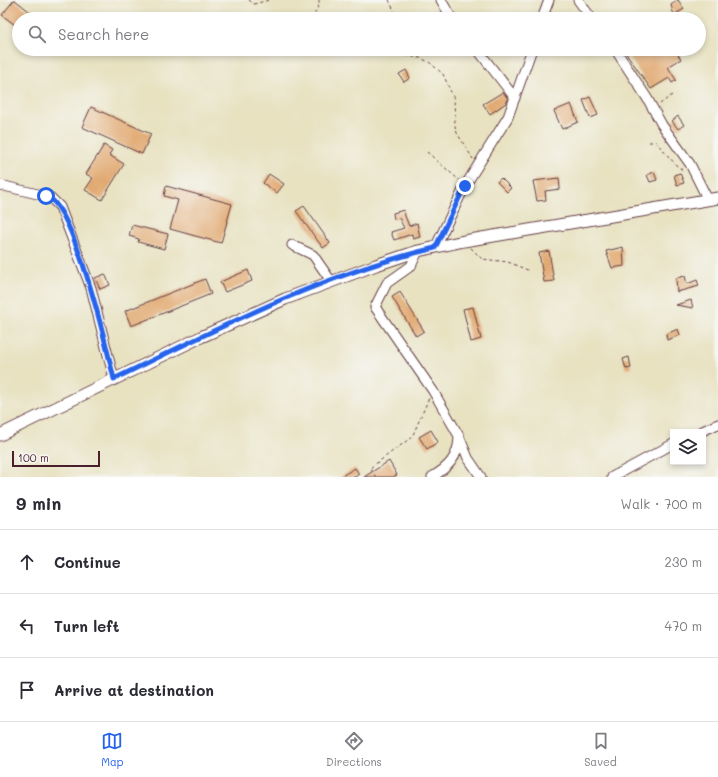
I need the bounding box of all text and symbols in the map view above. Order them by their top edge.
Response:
search box [12,12,706,56]
icon: search [26,23,48,45]
text: Search here [58,24,149,44]
route end [456,177,474,195]
route start [37,187,55,205]
map controls [670,429,706,465]
button: layers [670,429,706,465]
scale bar [12,449,100,468]
text: 100 m [18,450,49,465]
text: 9 min [16,492,61,514]
text: Walk · 700 m [621,495,702,512]
icon: ahead [16,551,38,573]
text: Continue [54,552,121,572]
text: 230 m [665,553,702,570]
icon: left [16,615,38,637]
text: Turn left [54,616,119,636]
text: 470 m [665,617,702,634]
icon: arrive [16,679,38,701]
text: Arrive at destination [54,680,214,700]
tab: Map [101,730,124,769]
tab: Directions [326,730,382,769]
tab: Saved [584,730,617,769]

